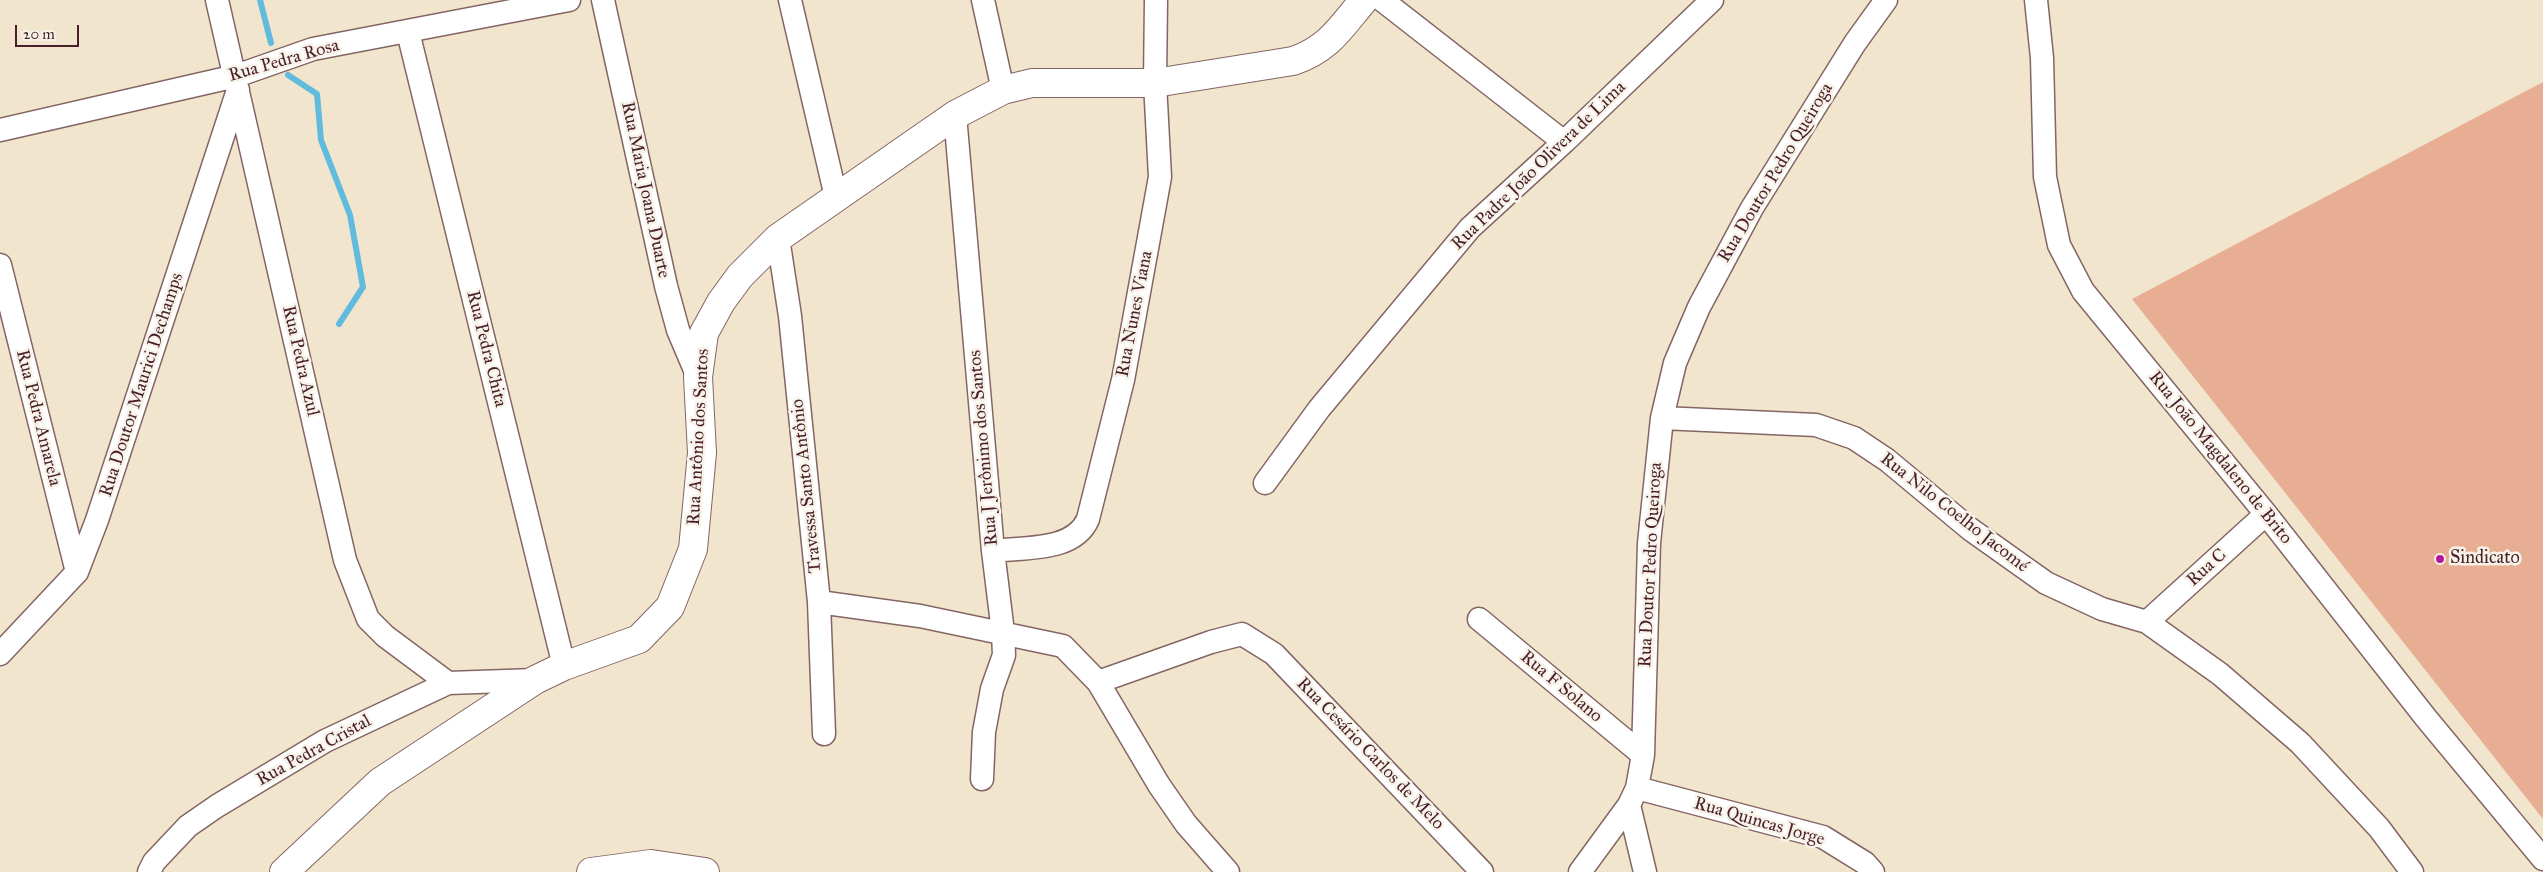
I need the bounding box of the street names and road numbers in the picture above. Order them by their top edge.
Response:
street label: Rua Pedra Rosa [226,35,342,87]
street label: Rua Padre João Olivera de Lima [1447,77,1631,255]
street label: Rua Doutor Pedro Queiroga [1714,79,1838,267]
street label: Rua Maria Joana Duarte [616,100,674,280]
street label: Rua Nunes Viana [1112,249,1158,379]
street label: Rua Doutor Maurici Dechamps [96,270,188,500]
street label: Rua Pedra Chita [461,289,511,409]
street label: Rua Pedra Azul [277,303,323,419]
street label: Rua Pedra Amarela [11,348,65,488]
street label: Rua Antônio dos Santos [684,348,714,526]
street label: Rua J Jerônimo dos Santos [965,349,1003,547]
street label: Rua João Magdaleno de Brito [2144,367,2296,549]
street label: Travessa Santo Antônio [787,398,827,574]
street label: Rua Nilo Coelho Jacomé [1876,448,2032,578]
street label: Rua Doutor Pedro Queiroga [1635,462,1667,668]
street label: Rua C [2183,545,2231,591]
street label: Rua F Solano [1516,647,1606,727]
street label: Rua Cesário Carlos de Melo [1292,673,1448,835]
street label: Rua Pedra Cristal [253,711,375,791]
street label: Rua Quincas Jorge [1691,793,1827,851]

